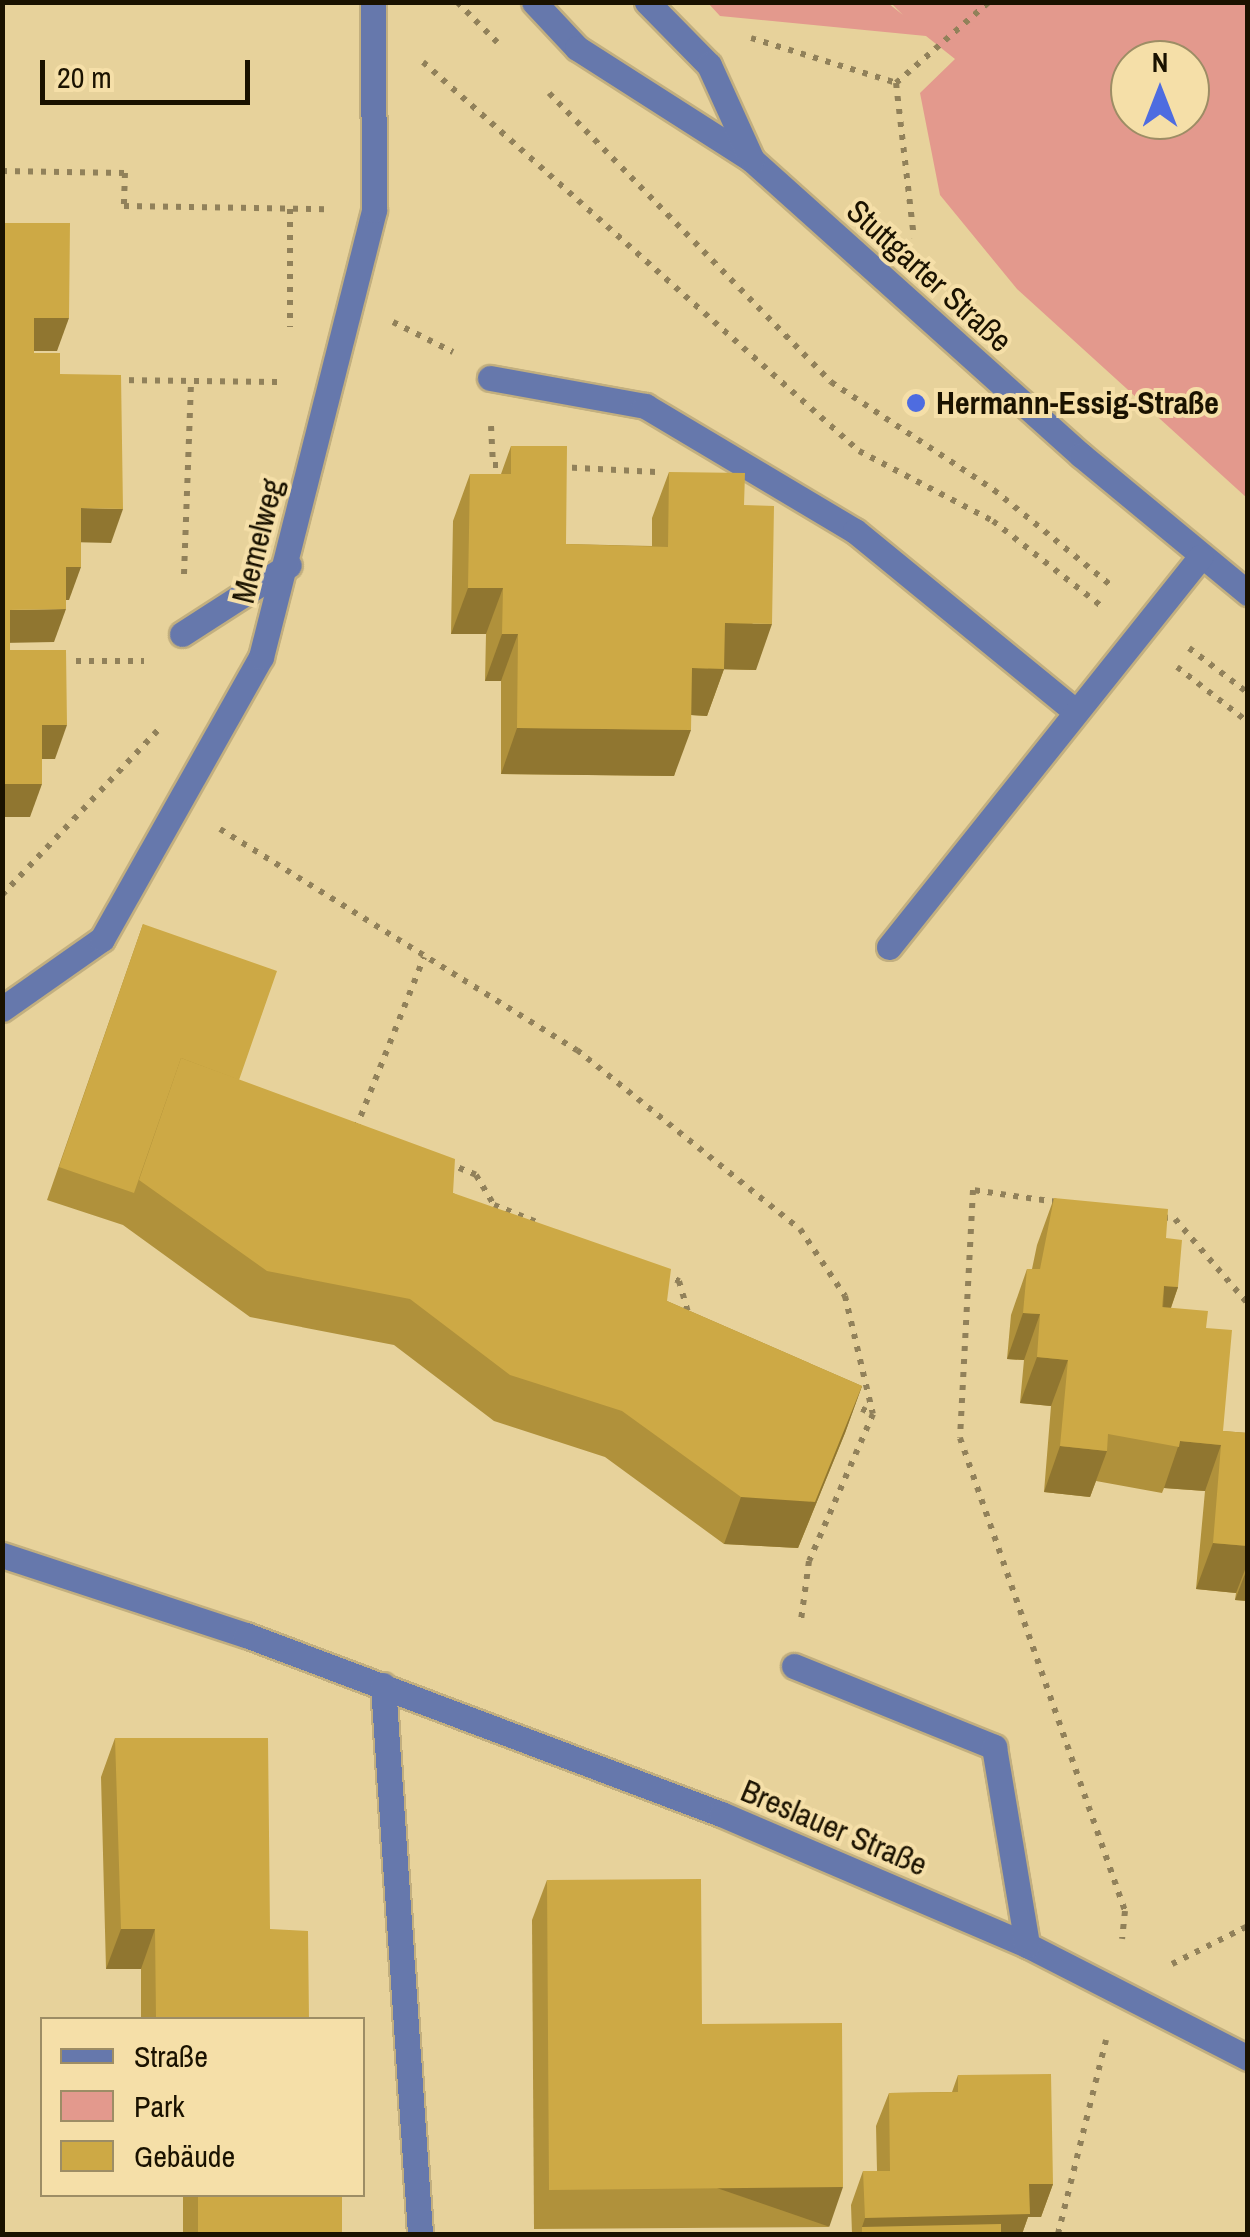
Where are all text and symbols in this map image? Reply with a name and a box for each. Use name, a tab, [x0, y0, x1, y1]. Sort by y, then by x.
scale bar	[45, 40, 255, 102]
north arrow	[1110, 40, 1210, 140]
text: N	[1152, 43, 1168, 81]
text: 20 m	[57, 57, 112, 97]
street label: Stuttgarter Straße	[839, 192, 1019, 360]
place label: Hermann-Essig-Straße	[936, 384, 1219, 422]
marker: Hermann-Essig-Straße	[905, 392, 927, 414]
street label: Memelweg	[224, 475, 292, 607]
street label: Breslauer Straße	[735, 1772, 933, 1884]
legend	[40, 2017, 365, 2197]
text: Straße	[134, 2036, 208, 2076]
text: Park	[134, 2086, 185, 2126]
text: Gebäude	[134, 2136, 235, 2176]

